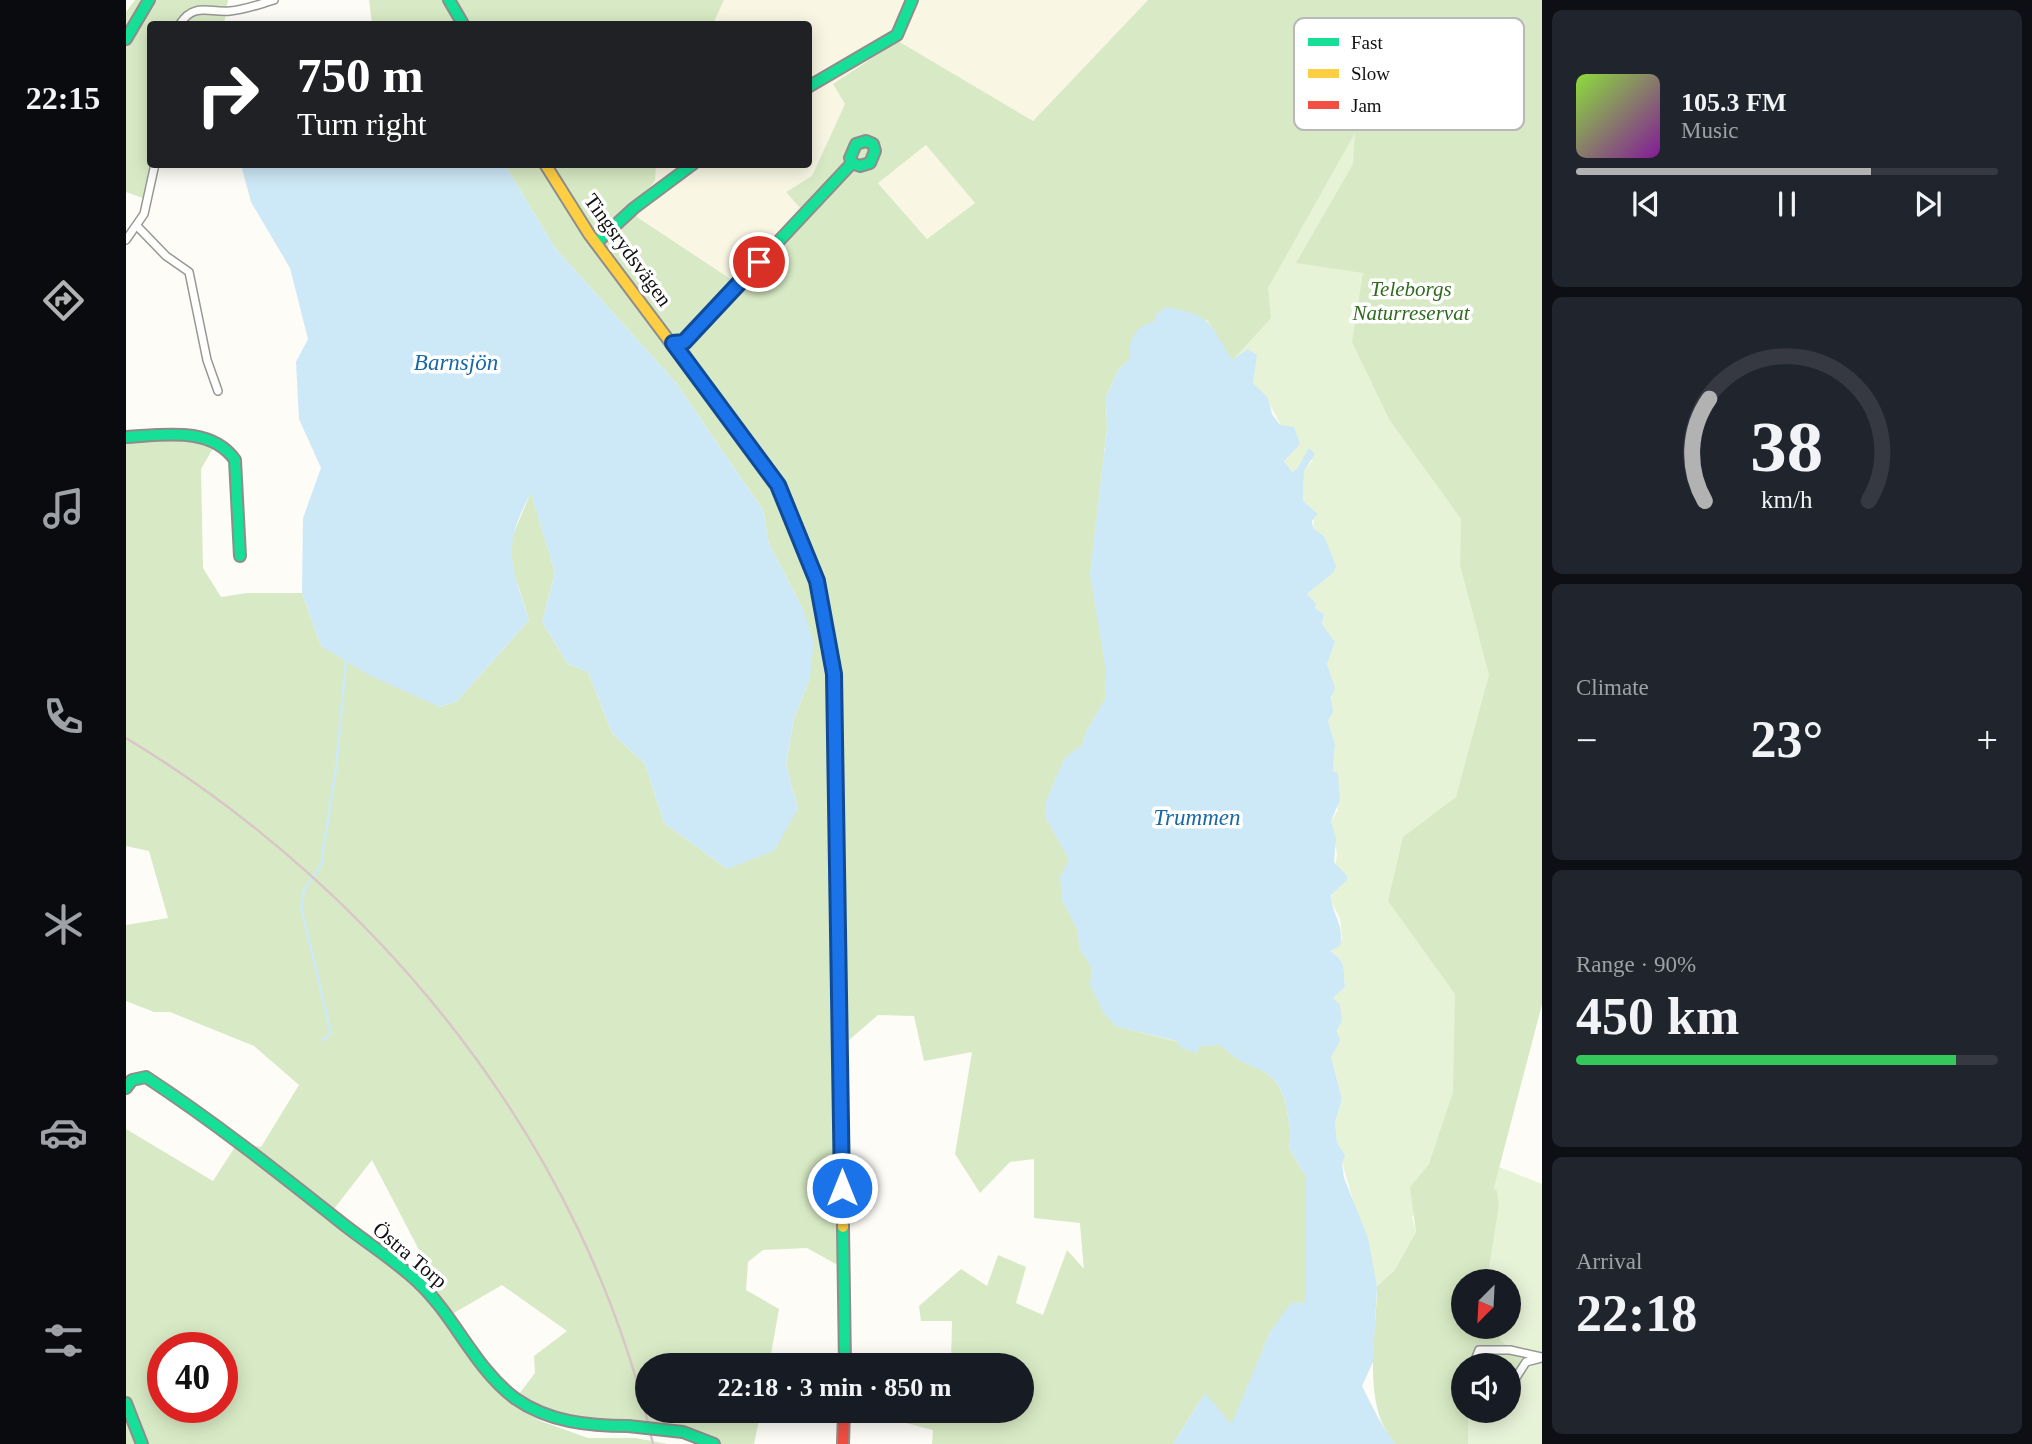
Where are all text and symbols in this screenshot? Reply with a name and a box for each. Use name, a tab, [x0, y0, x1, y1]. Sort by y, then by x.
legend	[1294, 18, 1524, 130]
text: Fast	[1351, 32, 1383, 53]
text: 750 m	[297, 48, 424, 103]
icon: right	[182, 49, 273, 140]
text: Slow	[1351, 63, 1390, 84]
text: 22:15	[26, 80, 100, 116]
text: 105.3 FM	[1681, 88, 1786, 117]
text: Jam	[1351, 95, 1382, 116]
text: Turn right	[297, 106, 427, 142]
text: Music	[1681, 118, 1739, 143]
icon: previous	[1627, 185, 1665, 223]
icon: pause	[1768, 185, 1806, 223]
icon: next	[1909, 185, 1947, 223]
street label: Tingsrydsvägen	[579, 189, 677, 311]
pin	[729, 232, 789, 292]
icon: arrive	[740, 243, 778, 281]
icon: directions	[39, 276, 88, 325]
park label: Teleborgs Naturreservat	[1351, 277, 1471, 325]
water label: Barnsjön	[414, 350, 498, 375]
text: 38	[1751, 407, 1823, 488]
icon: music	[39, 484, 88, 533]
text: km/h	[1761, 486, 1813, 513]
text: Climate	[1576, 675, 1649, 700]
icon: phone	[39, 692, 88, 741]
text: 23°	[1751, 711, 1823, 768]
text: −	[1576, 719, 1597, 761]
text: +	[1977, 719, 1998, 761]
water label: Trummen	[1154, 805, 1240, 830]
icon: climate	[39, 900, 88, 949]
text: Range · 90%	[1576, 952, 1696, 977]
text: 450 km	[1576, 988, 1739, 1045]
icon: car	[39, 1108, 88, 1157]
position arrow	[805, 1151, 879, 1225]
street label: Östra Torp	[368, 1217, 452, 1293]
text: Arrival	[1576, 1249, 1642, 1274]
north arrow	[1451, 1269, 1521, 1339]
map controls	[1451, 1269, 1521, 1423]
text: 22:18	[1576, 1285, 1697, 1342]
icon: filters	[39, 1316, 88, 1365]
speed limit sign: 40	[147, 1332, 238, 1423]
button: sound	[1451, 1353, 1521, 1423]
text: 22:18 · 3 min · 850 m	[718, 1373, 952, 1402]

